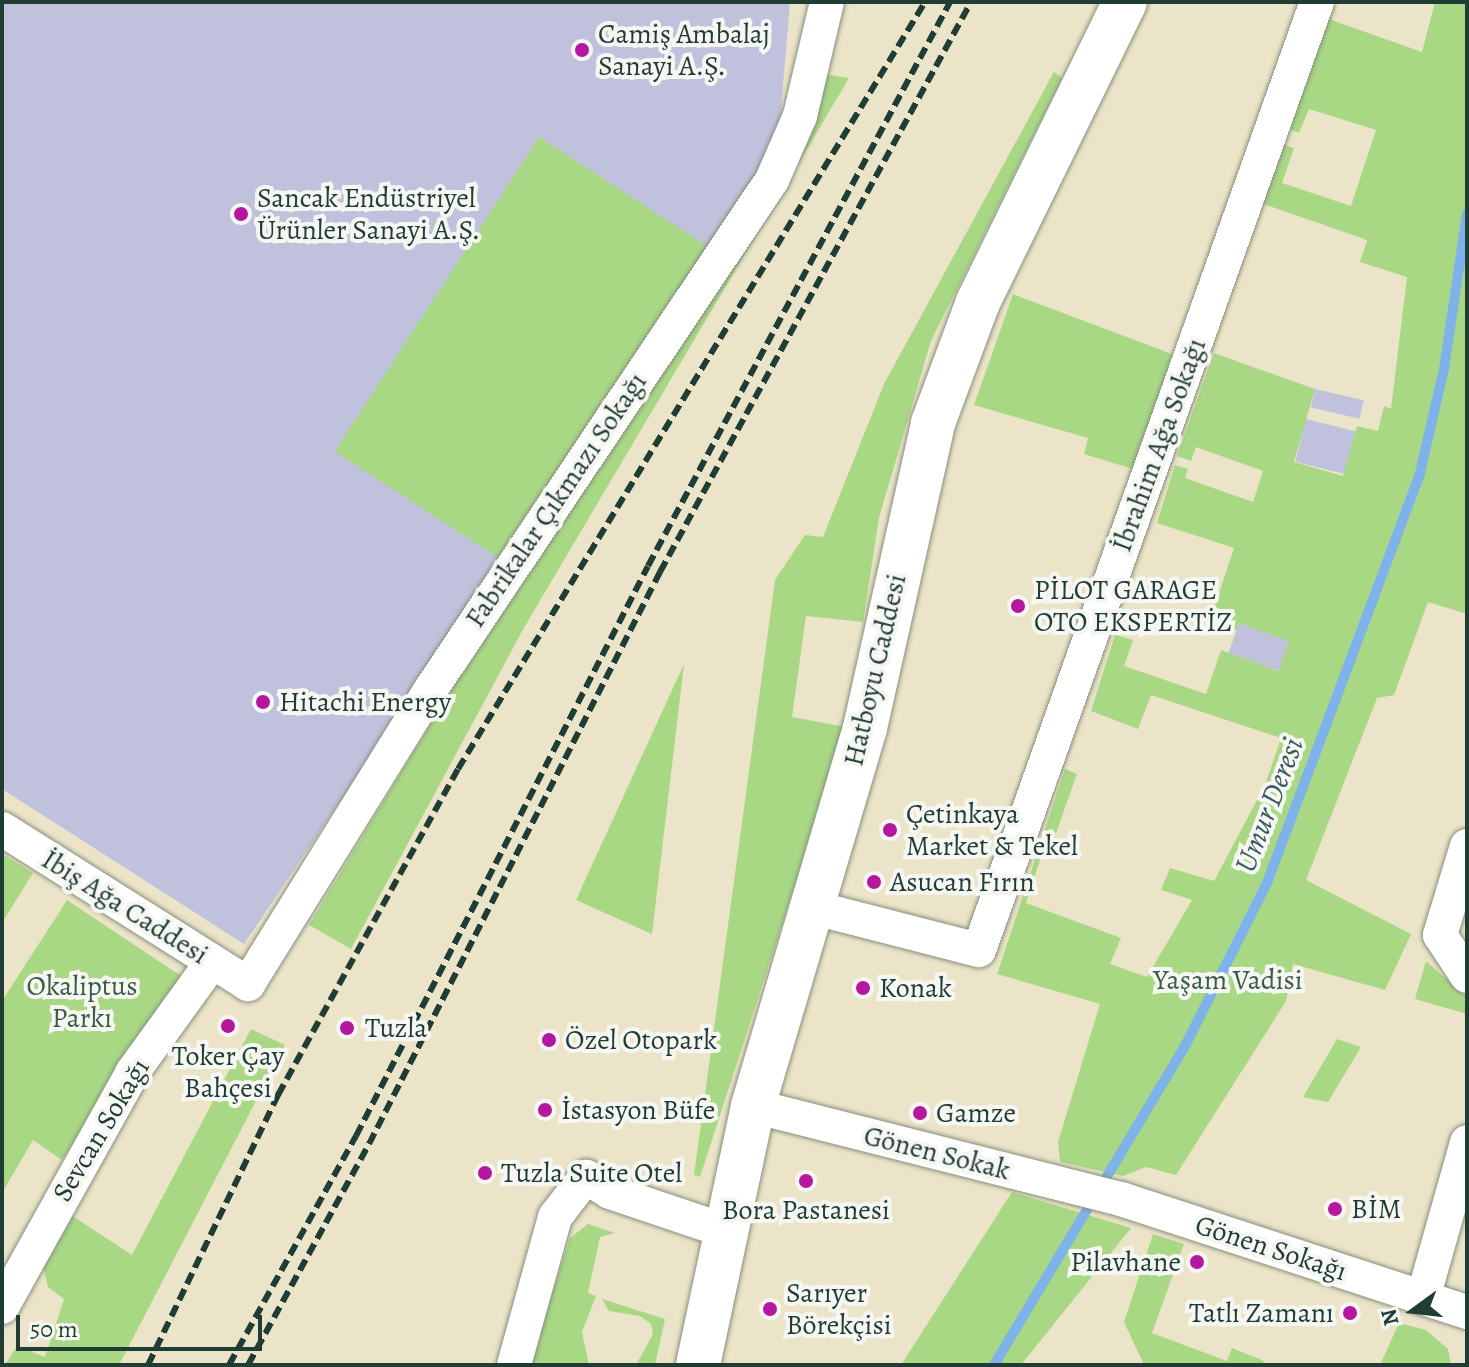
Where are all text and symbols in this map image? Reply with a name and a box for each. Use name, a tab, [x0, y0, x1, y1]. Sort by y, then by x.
place label: Camiş Ambalaj Sanayi A.Ş.	[598, 17, 770, 83]
marker: Camiş Ambalaj Sanayi A.Ş.	[573, 41, 591, 59]
place label: Sancak Endüstriyel Ürünler Sanayi A.Ş.	[257, 181, 480, 247]
marker: Sancak Endüstriyel Ürünler Sanayi A.Ş.	[232, 205, 250, 223]
street label: İbrahim Ağa Sokağı	[1105, 334, 1213, 556]
street label: Fabrikalar Çıkmazı Sokağı	[458, 366, 654, 634]
street label: Hatboyu Caddesi	[837, 571, 913, 769]
place label: PİLOT GARAGE OTO EKSPERTİZ	[1034, 573, 1232, 639]
marker: PİLOT GARAGE OTO EKSPERTİZ	[1009, 597, 1027, 615]
place label: Hitachi Energy	[279, 685, 451, 719]
marker: Hitachi Energy	[254, 693, 272, 711]
water label: Umur Deresi	[1227, 733, 1311, 877]
place label: Çetinkaya Market & Tekel	[906, 797, 1078, 863]
marker: Çetinkaya Market & Tekel	[881, 821, 899, 839]
street label: İbiş Ağa Caddesi	[36, 842, 214, 972]
place label: Asucan Fırın	[890, 865, 1034, 899]
marker: Asucan Fırın	[865, 873, 883, 891]
park label: Yaşam Vadisi	[1153, 963, 1303, 997]
park label: Okaliptus Parkı	[27, 969, 137, 1035]
place label: Konak	[879, 971, 952, 1005]
marker: Konak	[854, 979, 872, 997]
place label: Tuzla	[365, 1011, 427, 1045]
marker: Toker Çay Bahçesi	[219, 1017, 237, 1035]
marker: Tuzla	[336, 1017, 358, 1039]
place label: Özel Otopark	[565, 1023, 717, 1057]
marker: Özel Otopark	[540, 1031, 558, 1049]
place label: Toker Çay Bahçesi	[172, 1039, 284, 1105]
street label: Sevcan Sokağı	[45, 1052, 157, 1208]
place label: İstasyon Büfe	[561, 1093, 715, 1127]
place label: Gamze	[936, 1096, 1016, 1130]
marker: İstasyon Büfe	[536, 1101, 554, 1119]
marker: Gamze	[911, 1104, 929, 1122]
street label: Gönen Sokak	[860, 1119, 1014, 1187]
place label: Tuzla Suite Otel	[501, 1156, 682, 1190]
marker: Tuzla Suite Otel	[476, 1164, 494, 1182]
marker: Bora Pastanesi	[797, 1172, 815, 1190]
place label: BİM	[1351, 1192, 1402, 1226]
place label: Bora Pastanesi	[722, 1193, 890, 1227]
marker: BİM	[1326, 1200, 1344, 1218]
street label: Gönen Sokağı	[1191, 1208, 1351, 1288]
place label: Pilavhane	[1070, 1245, 1181, 1279]
marker: Pilavhane	[1188, 1253, 1206, 1271]
north arrow	[1373, 1271, 1453, 1351]
place label: Sarıyer Börekçisi	[786, 1276, 892, 1342]
place label: Tatlı Zamanı	[1189, 1296, 1334, 1330]
scale bar	[20, 1299, 266, 1349]
marker: Sarıyer Börekçisi	[761, 1300, 779, 1318]
marker: Tatlı Zamanı	[1341, 1304, 1359, 1322]
text: N	[1373, 1306, 1406, 1329]
text: 50 m	[30, 1313, 78, 1345]

